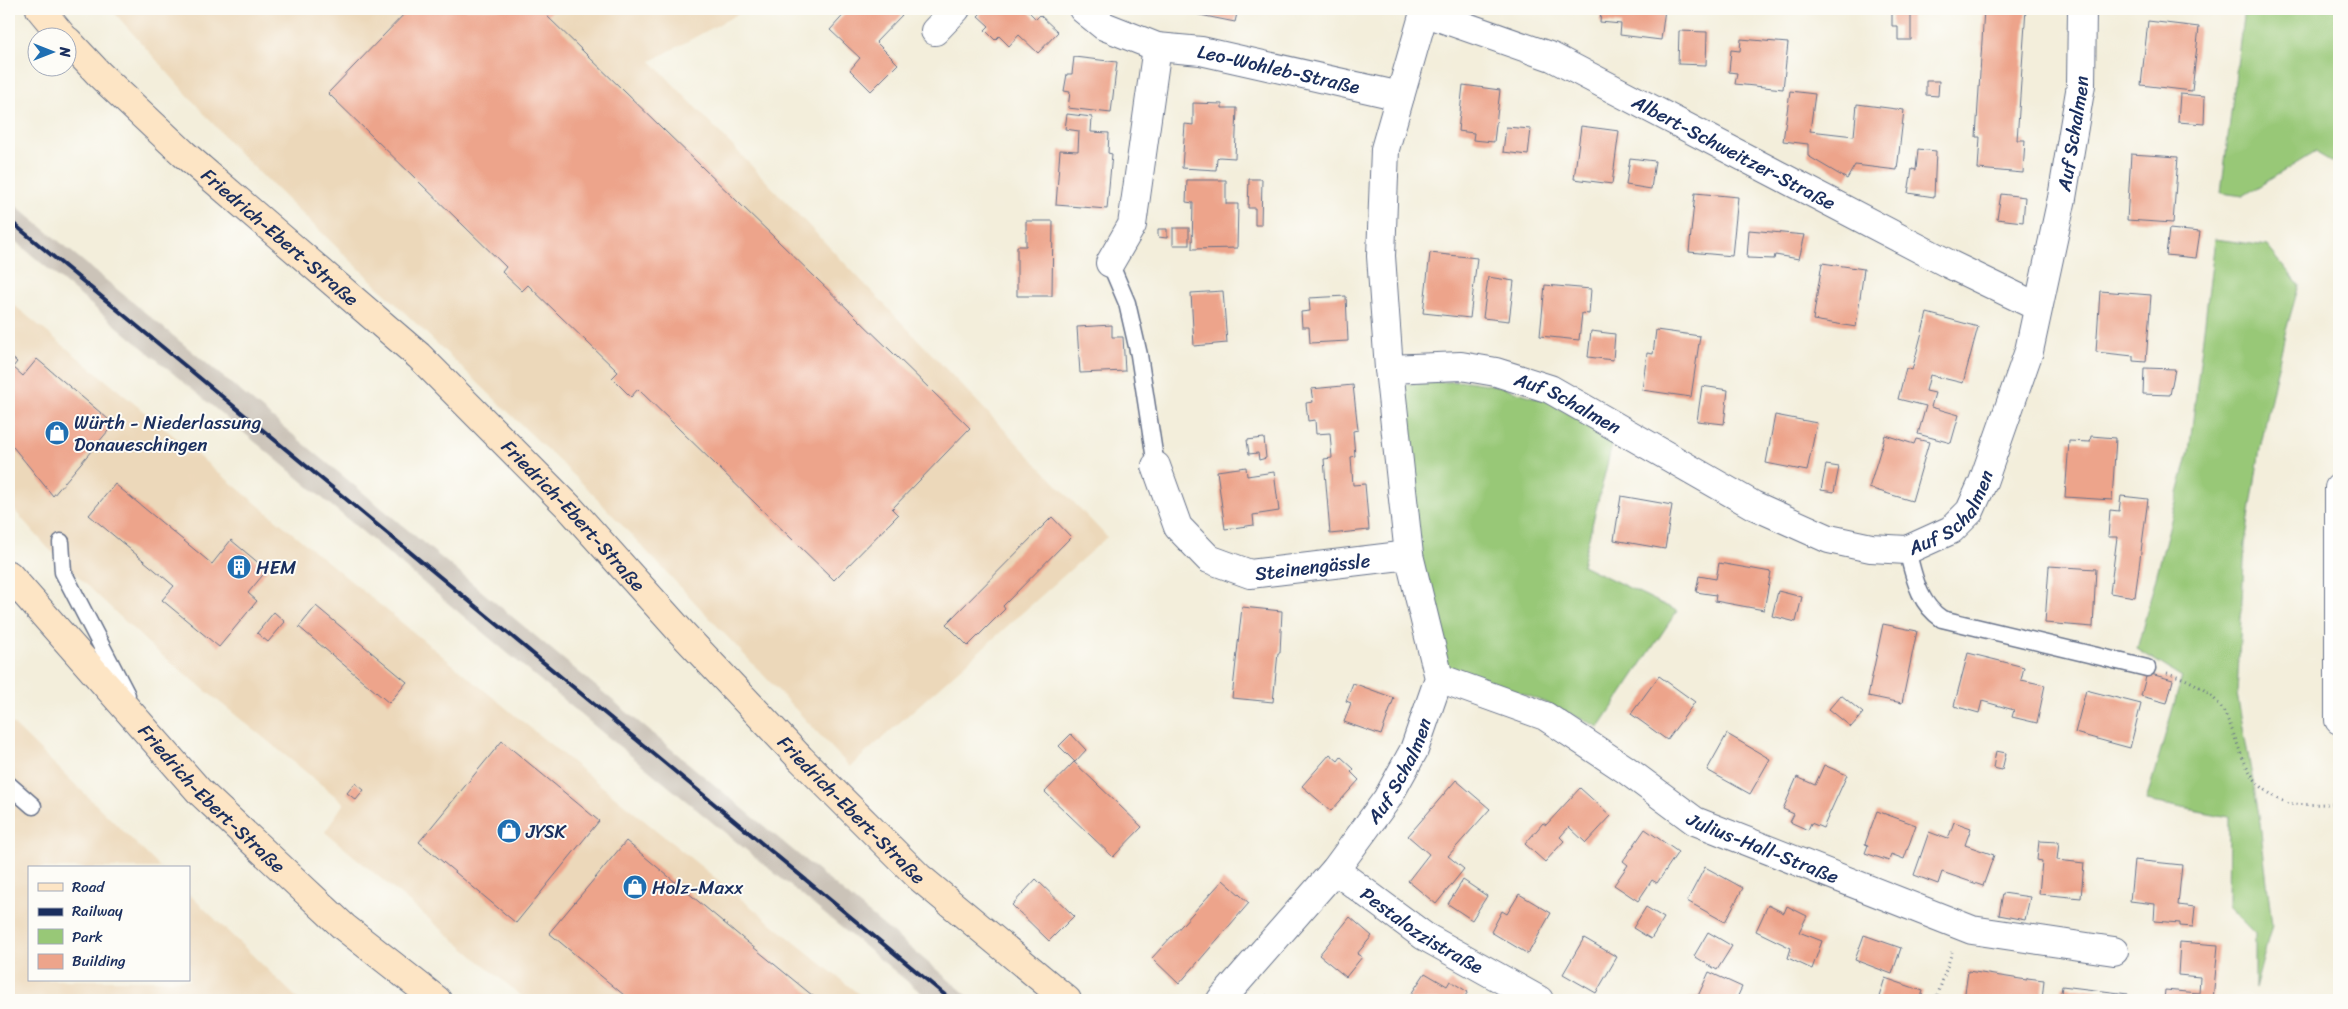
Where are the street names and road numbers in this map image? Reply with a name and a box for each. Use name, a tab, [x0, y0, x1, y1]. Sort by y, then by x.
street label: Leo-Wohleb-Straße	[1194, 35, 1363, 103]
street label: Auf Schalmen	[2047, 76, 2098, 195]
street label: Albert-Schweitzer-Straße	[1625, 85, 1842, 219]
street label: Friedrich-Ebert-Straße	[193, 160, 367, 315]
street label: Auf Schalmen	[1509, 362, 1627, 443]
street label: Friedrich-Ebert-Straße	[493, 431, 654, 600]
street label: Auf Schalmen	[1902, 465, 2003, 565]
street label: Steinengässle	[1253, 544, 1372, 590]
street label: Auf Schalmen	[1357, 713, 1441, 832]
street label: Friedrich-Ebert-Straße	[130, 716, 293, 882]
street label: Friedrich-Ebert-Straße	[769, 728, 934, 893]
street label: Julius-Hall-Straße	[1678, 803, 1844, 893]
street label: Pestalozzistraße	[1353, 878, 1490, 983]

